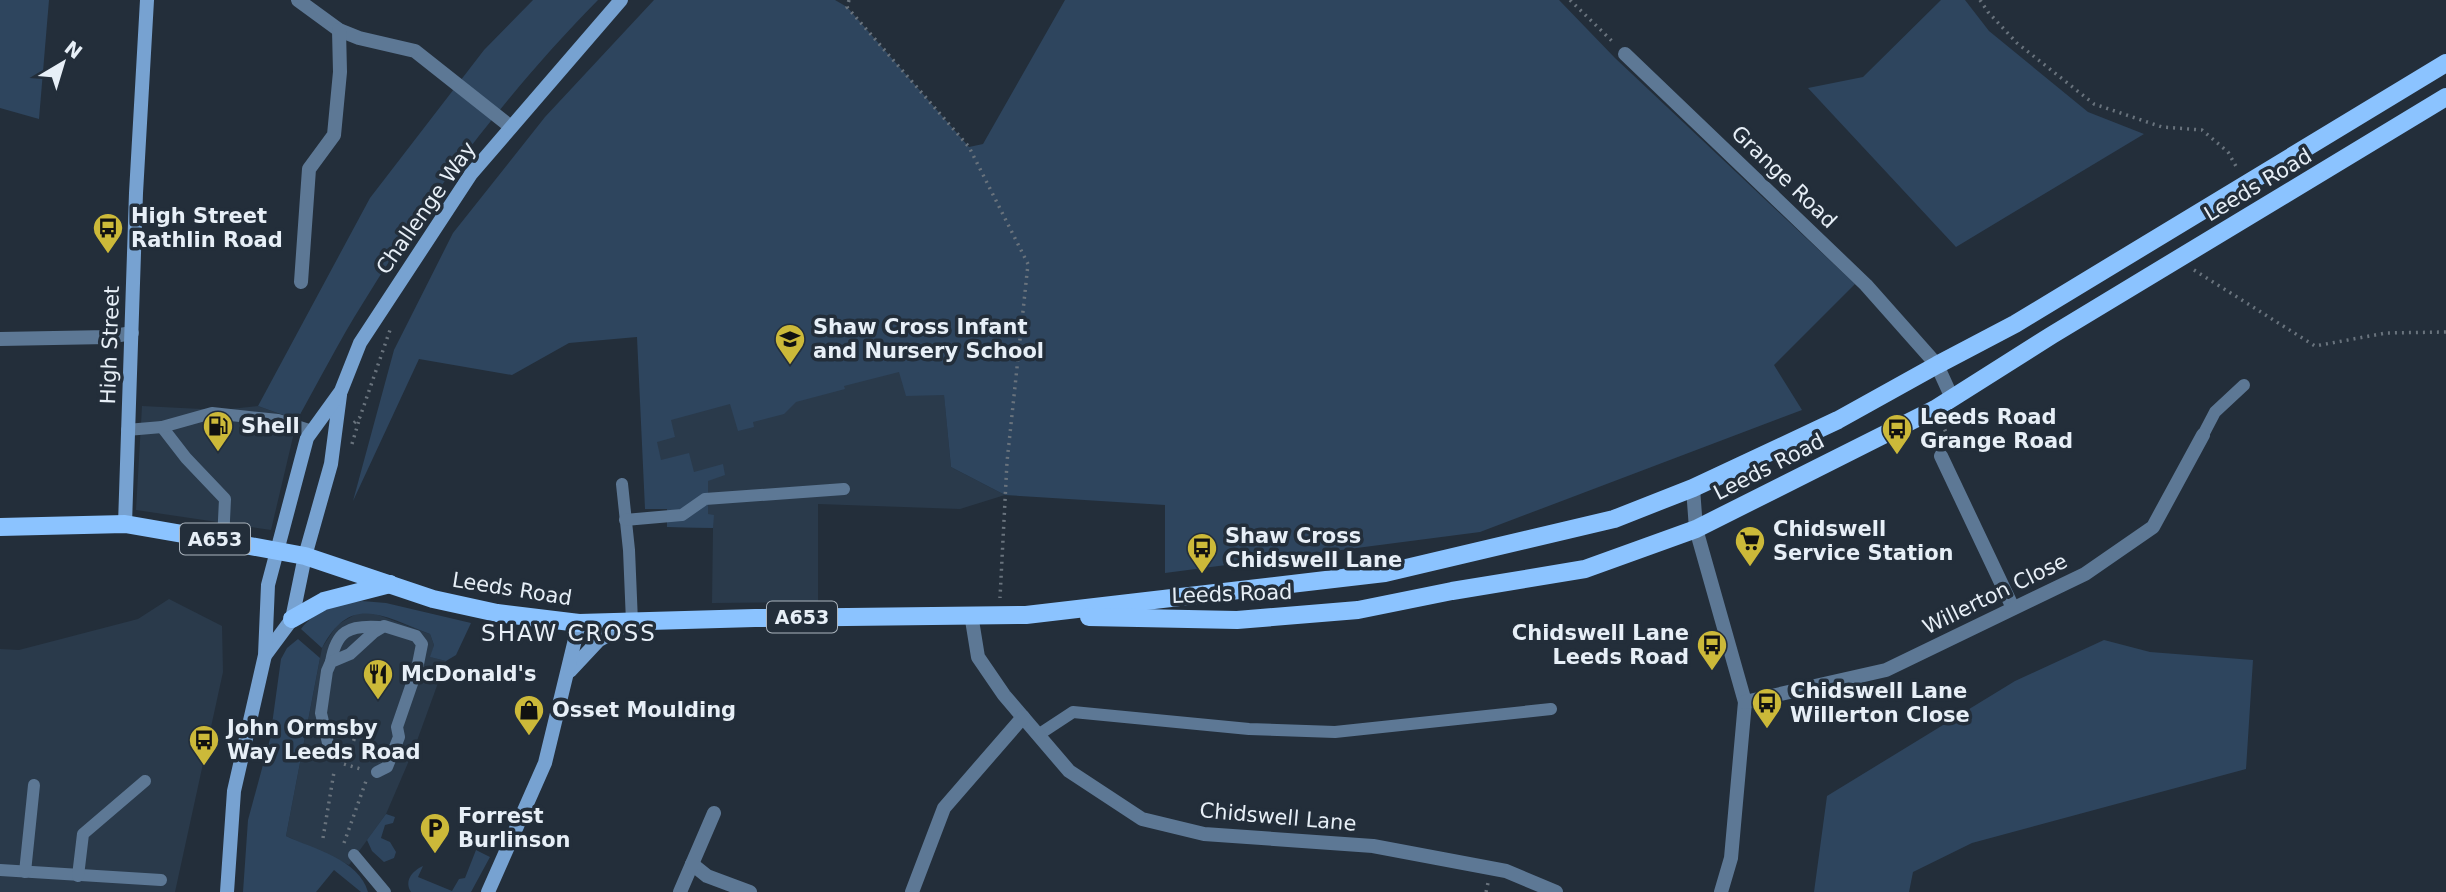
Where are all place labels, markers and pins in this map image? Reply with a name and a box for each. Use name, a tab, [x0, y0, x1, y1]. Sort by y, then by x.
place label: High Street Rathlin Road	[131, 204, 283, 252]
bus stop icon: High Street Rathlin Road	[91, 211, 125, 255]
place label: Shaw Cross Infant and Nursery School	[813, 315, 1044, 363]
school or university icon: Shaw Cross Infant and Nursery School	[773, 322, 807, 366]
place label: Leeds Road Grange Road	[1920, 405, 2073, 453]
fuel station icon: Shell	[201, 409, 235, 453]
bus stop icon: Leeds Road Grange Road	[1880, 412, 1914, 456]
place label: Shell	[241, 414, 300, 438]
place label: Chidswell Service Station	[1773, 517, 1954, 565]
place label: Shaw Cross Chidswell Lane	[1225, 524, 1402, 572]
supermarket icon: Chidswell Service Station	[1733, 524, 1767, 568]
bus stop icon: Shaw Cross Chidswell Lane	[1185, 531, 1219, 575]
place label: Chidswell Lane Leeds Road	[1512, 621, 1689, 669]
bus stop icon: Chidswell Lane Leeds Road	[1695, 628, 1729, 672]
restaurant icon: McDonald's	[361, 657, 395, 701]
place label: McDonald's	[401, 662, 537, 686]
place label: Chidswell Lane Willerton Close	[1790, 679, 1970, 727]
bus stop icon: Chidswell Lane Willerton Close	[1750, 686, 1784, 730]
shop icon: Osset Moulding	[512, 693, 546, 737]
place label: Osset Moulding	[552, 698, 736, 722]
place label: John Ormsby Way Leeds Road	[225, 716, 420, 764]
bus stop icon: John Ormsby Way Leeds Road	[187, 723, 221, 767]
place label: Forrest Burlinson	[458, 804, 571, 852]
parking icon: Forrest Burlinson	[418, 811, 452, 855]

